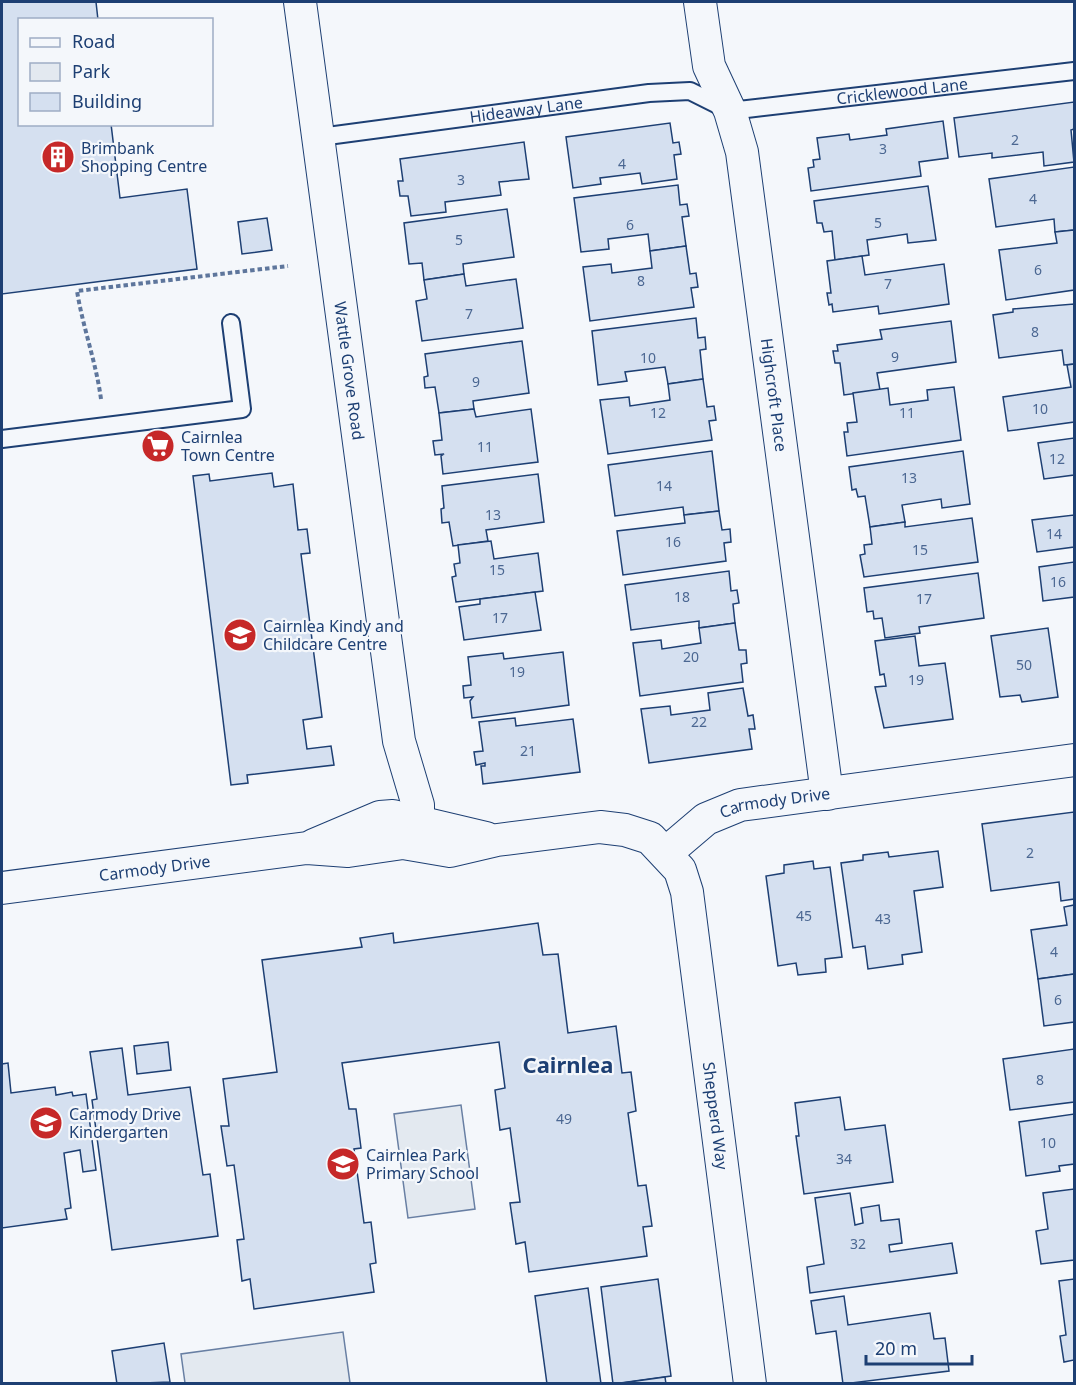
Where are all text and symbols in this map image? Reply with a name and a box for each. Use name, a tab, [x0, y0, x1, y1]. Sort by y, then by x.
legend	[18, 18, 213, 126]
text: Road	[72, 29, 115, 53]
text: Park	[72, 59, 110, 83]
street label: Cricklewood Lane	[835, 72, 969, 110]
text: Building	[72, 89, 142, 113]
street label: Hideaway Lane	[468, 91, 584, 128]
house number: 2	[1011, 130, 1019, 149]
place label: Brimbank Shopping Centre	[81, 137, 207, 177]
building icon: Brimbank Shopping Centre	[40, 139, 76, 175]
house number: 3	[879, 139, 887, 158]
house number: 4	[618, 154, 626, 173]
house number: 3	[457, 170, 465, 189]
house number: 4	[1029, 189, 1037, 208]
house number: 5	[874, 213, 882, 232]
house number: 6	[626, 215, 634, 234]
house number: 5	[455, 230, 463, 249]
house number: 6	[1034, 260, 1042, 279]
house number: 8	[637, 271, 645, 290]
house number: 7	[884, 274, 892, 293]
street label: Wattle Grove Road	[329, 300, 370, 441]
house number: 7	[465, 304, 473, 323]
house number: 8	[1031, 322, 1039, 341]
street label: Highcroft Place	[756, 337, 793, 453]
house number: 9	[891, 347, 899, 366]
house number: 10	[640, 348, 656, 367]
house number: 9	[472, 372, 480, 391]
house number: 10	[1032, 399, 1048, 418]
house number: 12	[650, 403, 666, 422]
house number: 11	[899, 403, 915, 422]
place label: Cairnlea Town Centre	[181, 426, 275, 466]
supermarket icon: Cairnlea Town Centre	[140, 428, 176, 464]
house number: 11	[477, 437, 493, 456]
house number: 12	[1049, 449, 1065, 468]
house number: 13	[901, 468, 917, 487]
house number: 14	[656, 476, 672, 495]
house number: 13	[485, 505, 501, 524]
house number: 14	[1046, 524, 1062, 543]
house number: 16	[665, 532, 681, 551]
house number: 15	[912, 540, 928, 559]
house number: 15	[489, 560, 505, 579]
house number: 16	[1050, 572, 1066, 591]
house number: 18	[674, 587, 690, 606]
house number: 17	[916, 589, 932, 608]
house number: 17	[492, 608, 508, 627]
place label: Cairnlea Kindy and Childcare Centre	[263, 615, 404, 655]
school or university icon: Cairnlea Kindy and Childcare Centre	[222, 617, 258, 653]
house number: 20	[683, 647, 699, 666]
house number: 50	[1016, 655, 1032, 674]
house number: 19	[509, 662, 525, 681]
house number: 19	[908, 670, 924, 689]
house number: 22	[691, 712, 707, 731]
house number: 21	[520, 741, 536, 760]
street label: Carmody Drive	[716, 782, 831, 823]
house number: 2	[1026, 843, 1034, 862]
street label: Carmody Drive	[98, 850, 212, 886]
house number: 45	[796, 906, 812, 925]
house number: 43	[875, 909, 891, 928]
house number: 4	[1050, 942, 1058, 961]
house number: 6	[1054, 990, 1062, 1009]
district label: Cairnlea	[523, 1049, 613, 1079]
street label: Shepperd Way	[698, 1061, 734, 1172]
house number: 8	[1036, 1070, 1044, 1089]
place label: Carmody Drive Kindergarten	[69, 1103, 181, 1143]
school or university icon: Carmody Drive Kindergarten	[28, 1105, 64, 1141]
house number: 49	[556, 1109, 572, 1128]
house number: 10	[1040, 1133, 1056, 1152]
place label: Cairnlea Park Primary School	[366, 1144, 479, 1184]
school or university icon: Cairnlea Park Primary School	[325, 1146, 361, 1182]
house number: 34	[836, 1149, 852, 1168]
house number: 32	[850, 1234, 866, 1253]
scale bar	[866, 1328, 972, 1366]
text: 20 m	[875, 1336, 917, 1360]

